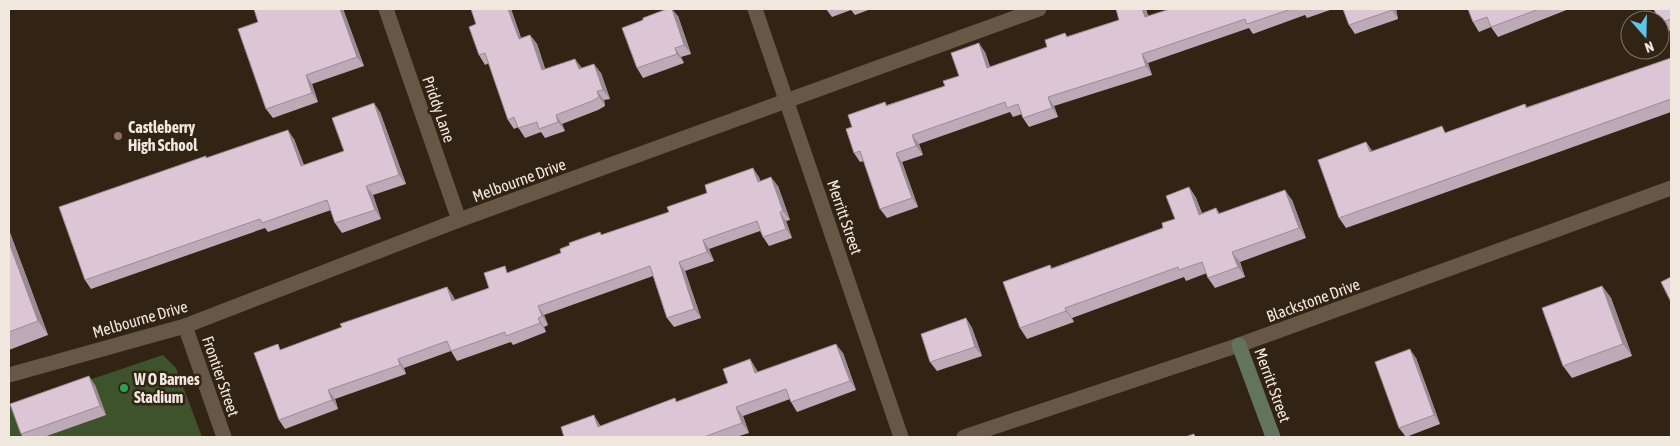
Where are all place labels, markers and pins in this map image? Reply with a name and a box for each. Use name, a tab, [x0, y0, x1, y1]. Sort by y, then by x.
place label: Castleberry High School	[128, 118, 198, 154]
marker: Castleberry High School	[112, 130, 124, 142]
place label: W O Barnes Stadium	[133, 370, 200, 406]
marker: W O Barnes Stadium	[118, 382, 130, 394]

